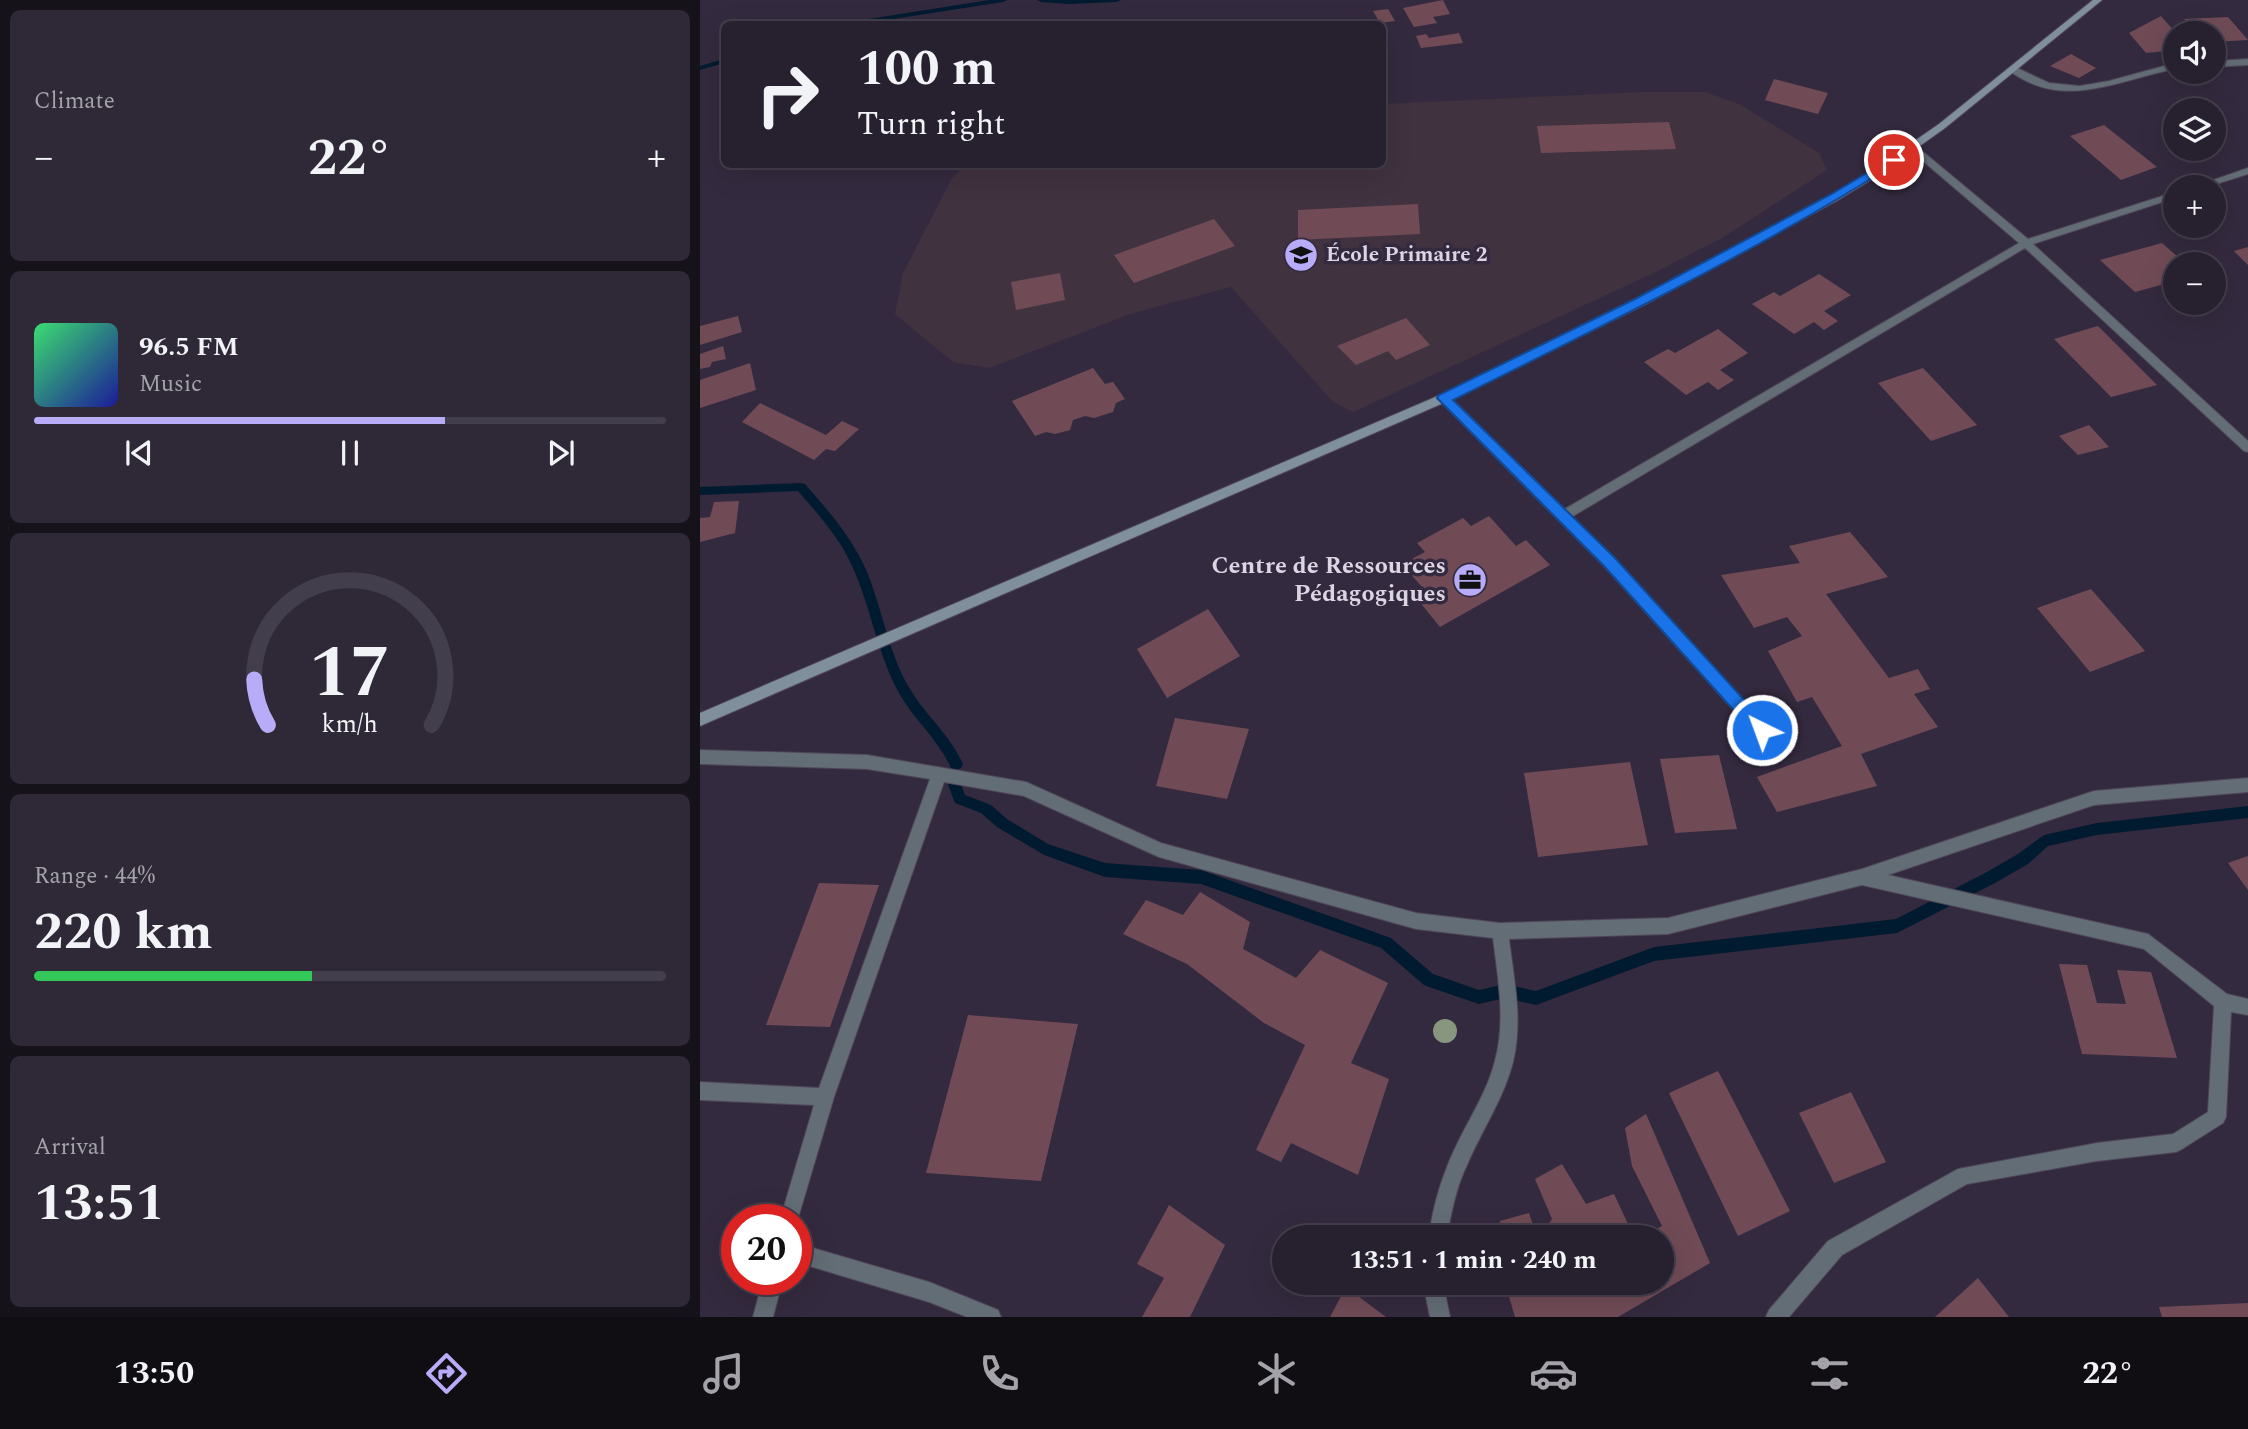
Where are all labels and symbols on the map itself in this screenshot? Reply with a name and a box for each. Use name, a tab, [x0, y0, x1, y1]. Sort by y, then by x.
pin	[1864, 130, 1924, 190]
school or university icon: École Primaire 2	[1282, 236, 1320, 274]
place label: École Primaire 2	[1326, 239, 1488, 271]
place label: Centre de Ressources Pédagogiques	[1212, 548, 1446, 612]
office icon: Centre de Ressources Pédagogiques	[1451, 561, 1489, 599]
position arrow	[1725, 693, 1799, 767]
speed limit sign: 20	[721, 1204, 812, 1295]

